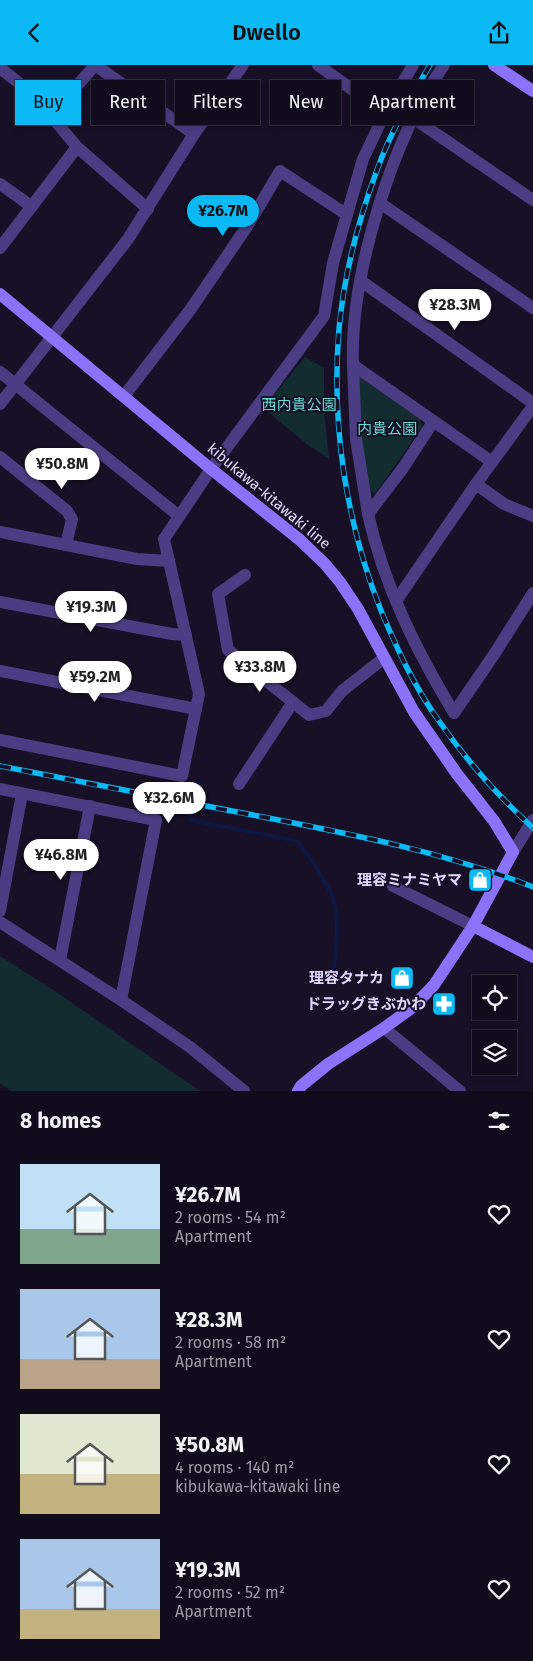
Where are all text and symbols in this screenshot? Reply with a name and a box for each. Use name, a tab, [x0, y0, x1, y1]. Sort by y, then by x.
icon: back	[20, 19, 48, 47]
text: Dwello	[232, 19, 301, 46]
icon: share	[485, 19, 513, 47]
chip: Buy	[15, 80, 81, 125]
chip: Rent	[91, 80, 165, 125]
chip: Filters	[175, 80, 260, 125]
chip: New	[270, 80, 341, 125]
chip: Apartment	[351, 80, 474, 125]
pin: ¥26.7M	[182, 195, 264, 237]
text: ¥26.7M	[198, 201, 248, 220]
pin: ¥28.3M	[414, 289, 496, 331]
text: ¥28.3M	[429, 295, 481, 314]
park label: 西内貴公園	[261, 396, 337, 414]
park label: 内貴公園	[357, 420, 417, 438]
street label: kibukawa-kitawaki line	[204, 439, 334, 553]
pin: ¥50.8M	[21, 447, 103, 490]
text: ¥50.8M	[36, 454, 88, 473]
pin: ¥19.3M	[50, 591, 132, 633]
text: ¥19.3M	[66, 597, 116, 616]
pin: ¥33.8M	[219, 651, 301, 693]
text: ¥33.8M	[234, 657, 286, 676]
pin: ¥59.2M	[54, 661, 136, 703]
text: ¥59.2M	[70, 667, 120, 686]
pin: ¥32.6M	[128, 781, 210, 824]
text: ¥32.6M	[144, 788, 194, 807]
pin: ¥46.8M	[20, 839, 102, 881]
text: ¥46.8M	[35, 845, 87, 864]
shop icon: 理容ミナミヤマ	[467, 867, 493, 893]
place label: 理容ミナミヤマ	[357, 871, 462, 889]
shop icon: 理容タナカ	[389, 965, 415, 991]
place label: 理容タナカ	[309, 969, 384, 987]
map controls	[472, 975, 517, 1075]
button: locate	[472, 975, 517, 1020]
pharmacy icon: ドラッグきぶかわ	[431, 991, 457, 1017]
place label: ドラッグきぶかわ	[306, 995, 426, 1013]
button: layers	[472, 1030, 517, 1075]
icon: filters	[485, 1107, 513, 1135]
text: 8 homes	[20, 1108, 101, 1134]
text: ¥26.7M	[175, 1182, 241, 1208]
icon: home	[60, 1184, 120, 1244]
icon: heart	[485, 1200, 513, 1228]
text: 2 rooms · 54 m²	[175, 1208, 286, 1227]
text: Apartment	[175, 1227, 252, 1246]
text: ¥28.3M	[175, 1307, 242, 1333]
icon: home	[60, 1309, 120, 1369]
icon: heart	[485, 1325, 513, 1353]
text: 2 rooms · 58 m²	[175, 1333, 286, 1352]
text: Apartment	[175, 1352, 252, 1371]
text: ¥50.8M	[175, 1432, 244, 1458]
icon: home	[60, 1434, 120, 1494]
icon: heart	[485, 1450, 513, 1478]
text: 4 rooms · 140 m²	[175, 1458, 294, 1477]
text: kibukawa-kitawaki line	[175, 1477, 341, 1496]
text: ¥19.3M	[175, 1557, 241, 1583]
icon: home	[60, 1559, 120, 1619]
icon: heart	[485, 1575, 513, 1603]
text: 2 rooms · 52 m²	[175, 1583, 285, 1602]
text: Apartment	[175, 1602, 252, 1621]

